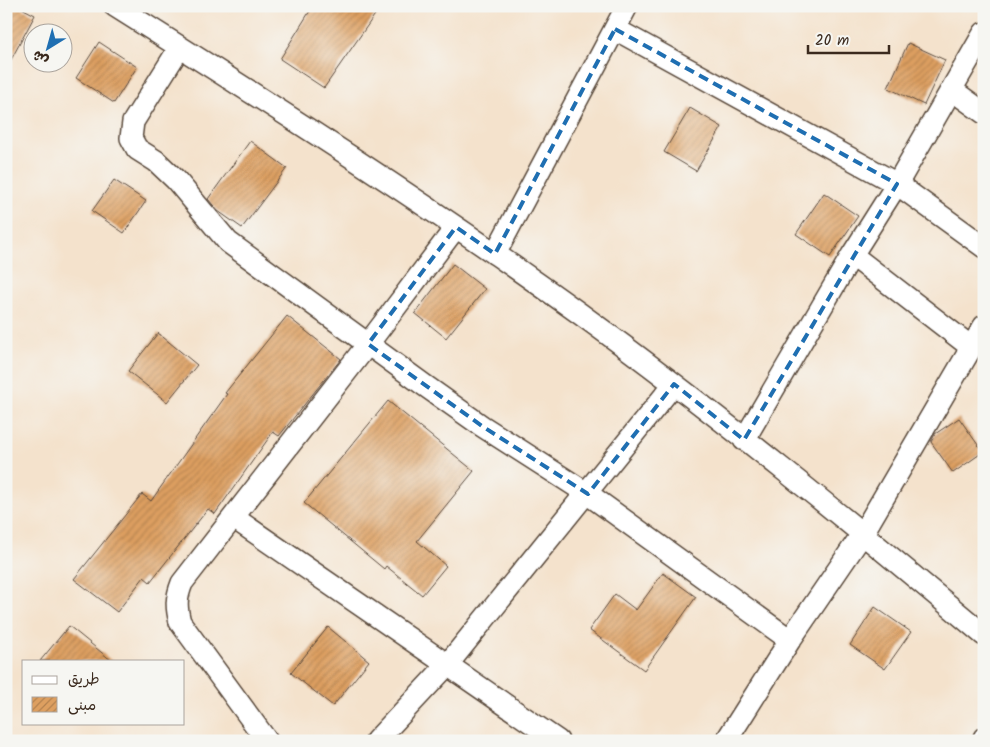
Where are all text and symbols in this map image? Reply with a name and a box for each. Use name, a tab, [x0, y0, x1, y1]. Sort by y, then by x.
north arrow	[22, 22, 72, 72]
scale bar	[808, 22, 889, 54]
text: 20 m	[815, 29, 849, 53]
text: ش	[28, 44, 54, 71]
legend	[22, 660, 185, 724]
text: طريق	[68, 668, 100, 692]
text: مبنى	[68, 694, 96, 718]

